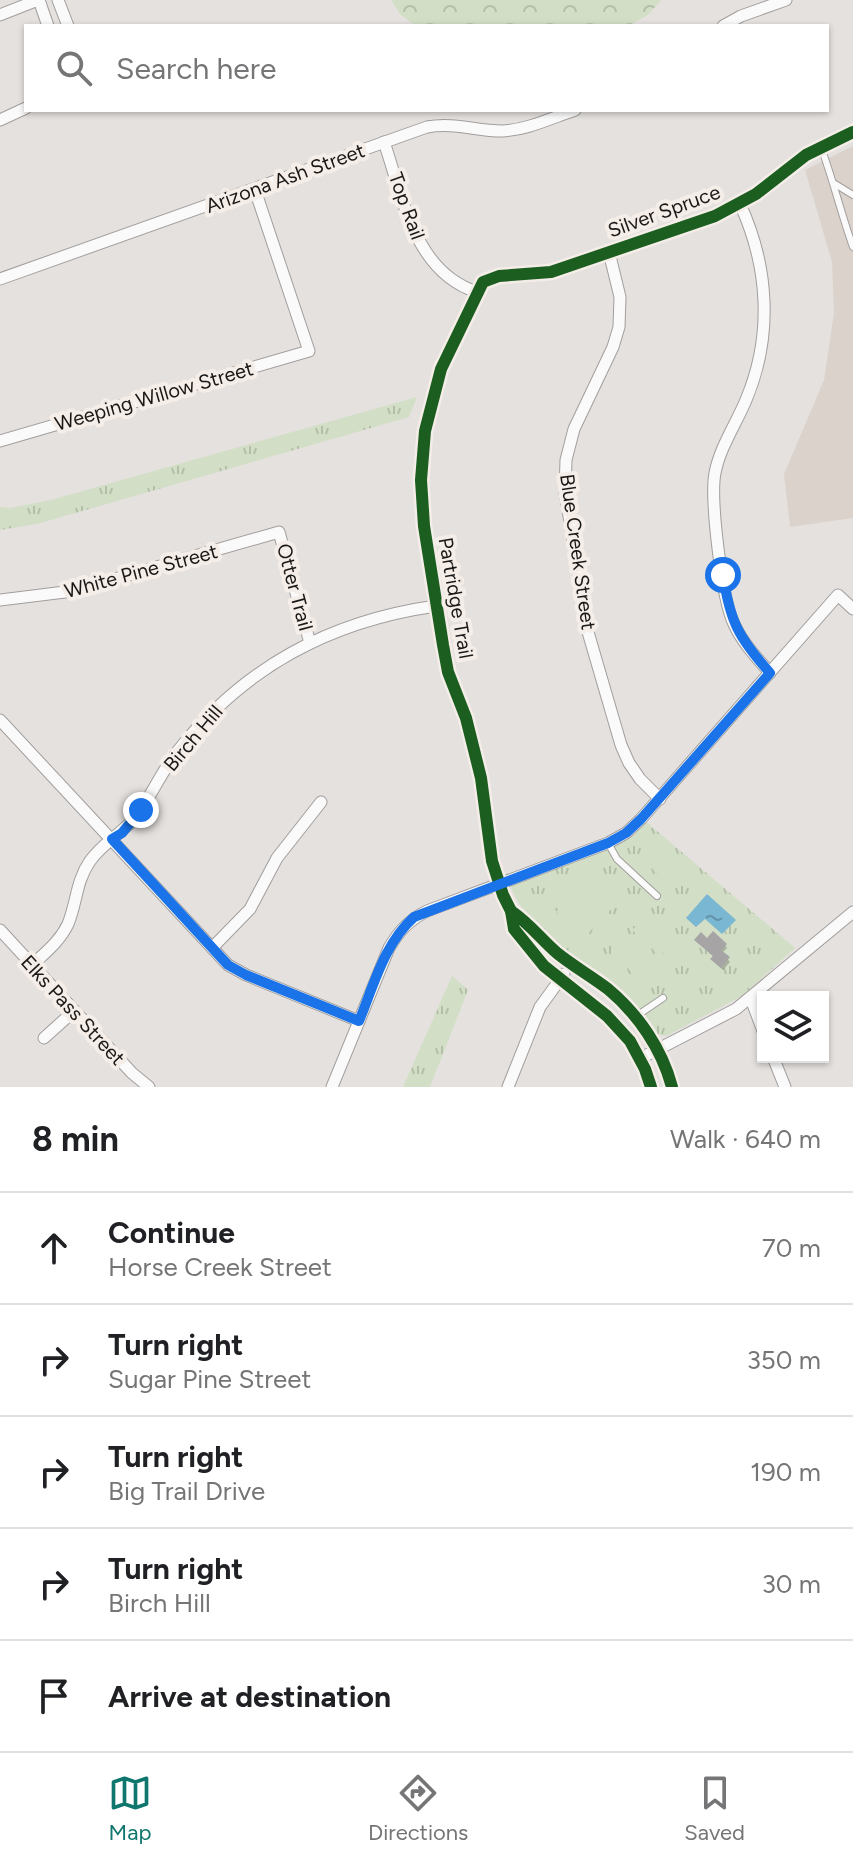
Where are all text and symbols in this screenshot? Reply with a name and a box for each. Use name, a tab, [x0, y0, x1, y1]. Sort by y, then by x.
search box	[24, 24, 829, 112]
icon: search	[52, 46, 96, 90]
text: Search here	[116, 50, 276, 87]
street label: Arizona Ash Street	[202, 138, 368, 218]
street label: Top Rail	[384, 169, 430, 243]
street label: Silver Spruce	[605, 180, 724, 242]
street label: Weeping Willow Street	[52, 356, 256, 436]
street label: Blue Creek Street	[555, 472, 601, 632]
street label: Partridge Trail	[434, 535, 478, 661]
street label: White Pine Street	[62, 539, 220, 603]
street label: Otter Trail	[272, 541, 318, 633]
route start	[705, 557, 741, 593]
street label: Birch Hill	[158, 700, 228, 776]
route end	[123, 792, 159, 828]
street label: Elks Pass Street	[16, 950, 130, 1070]
map controls	[757, 991, 829, 1063]
button: layers	[757, 991, 829, 1063]
text: 8 min	[32, 1119, 119, 1160]
text: Walk · 640 m	[670, 1123, 821, 1155]
text: Continue	[108, 1214, 235, 1251]
icon: ahead	[32, 1226, 76, 1270]
text: 70 m	[762, 1232, 821, 1264]
text: Horse Creek Street	[108, 1251, 332, 1283]
text: Turn right	[108, 1326, 243, 1363]
icon: right	[32, 1338, 76, 1382]
text: 350 m	[747, 1344, 821, 1376]
text: Sugar Pine Street	[108, 1363, 311, 1395]
text: Turn right	[108, 1438, 243, 1475]
icon: right	[32, 1450, 76, 1494]
text: 190 m	[750, 1456, 821, 1488]
text: Big Trail Drive	[108, 1475, 265, 1507]
text: Turn right	[108, 1550, 243, 1587]
icon: right	[32, 1562, 76, 1606]
text: 30 m	[762, 1568, 821, 1600]
text: Birch Hill	[108, 1587, 211, 1619]
icon: arrive	[32, 1674, 76, 1718]
text: Arrive at destination	[108, 1678, 391, 1715]
tab: Map	[108, 1771, 152, 1846]
tab: Directions	[368, 1771, 468, 1846]
tab: Saved	[684, 1771, 745, 1846]

